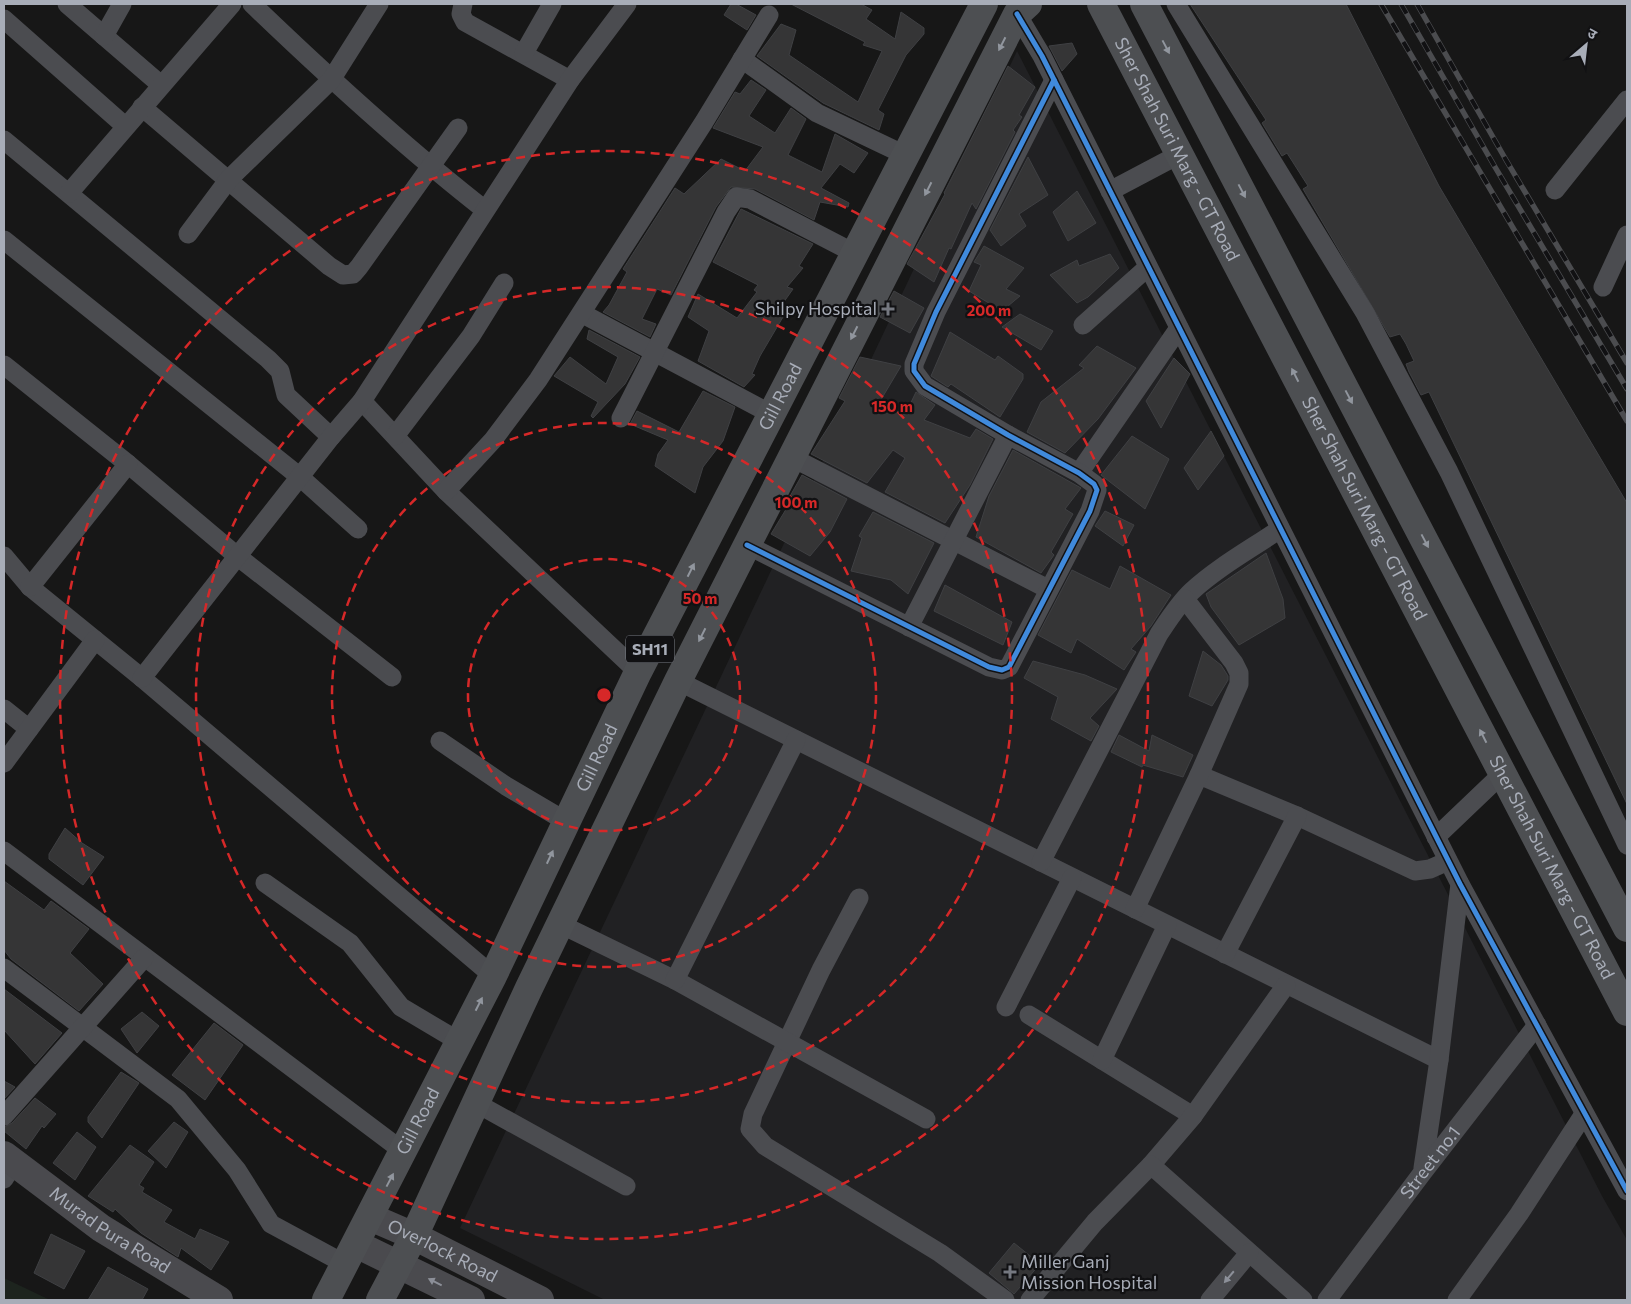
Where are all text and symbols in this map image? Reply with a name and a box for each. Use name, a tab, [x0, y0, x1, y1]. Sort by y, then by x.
north arrow	[1561, 20, 1611, 70]
text: उ	[1585, 24, 1601, 43]
street label: Sher Shah Suri Marg - GT Road	[1110, 33, 1245, 264]
one-way arrow	[997, 37, 1005, 51]
one-way arrow	[1162, 40, 1170, 54]
one-way arrow	[924, 181, 932, 196]
one-way arrow	[1238, 184, 1246, 198]
place label: Shilpy Hospital	[755, 297, 877, 319]
text: 200 m	[967, 301, 1011, 319]
marker: Shilpy Hospital	[881, 302, 895, 316]
one-way arrow	[850, 326, 858, 340]
street label: Gill Road	[753, 359, 806, 434]
one-way arrow	[1291, 367, 1299, 382]
one-way arrow	[1345, 390, 1354, 404]
street label: Sher Shah Suri Marg - GT Road	[1298, 392, 1432, 623]
text: 150 m	[871, 397, 913, 415]
text: 100 m	[775, 493, 817, 511]
one-way arrow	[1421, 534, 1429, 548]
one-way arrow	[687, 563, 695, 577]
text: 50 m	[683, 589, 717, 607]
one-way arrow	[698, 627, 706, 642]
road number: SH11	[626, 636, 674, 662]
centre of rings	[595, 686, 613, 704]
street label: Gill Road	[571, 720, 622, 795]
one-way arrow	[1479, 729, 1487, 744]
street label: Sher Shah Suri Marg - GT Road	[1485, 752, 1620, 983]
one-way arrow	[546, 850, 554, 864]
one-way arrow	[475, 996, 483, 1011]
street label: Gill Road	[391, 1084, 444, 1158]
street label: Street no.1	[1395, 1121, 1464, 1203]
one-way arrow	[385, 1173, 394, 1186]
street label: Murad Pura Road	[46, 1181, 175, 1278]
street label: Overlock Road	[384, 1214, 501, 1287]
place label: Miller Ganj Mission Hospital	[1021, 1250, 1157, 1293]
marker: Miller Ganj Mission Hospital	[1003, 1265, 1017, 1279]
one-way arrow	[1224, 1270, 1235, 1283]
one-way arrow	[428, 1278, 442, 1286]

